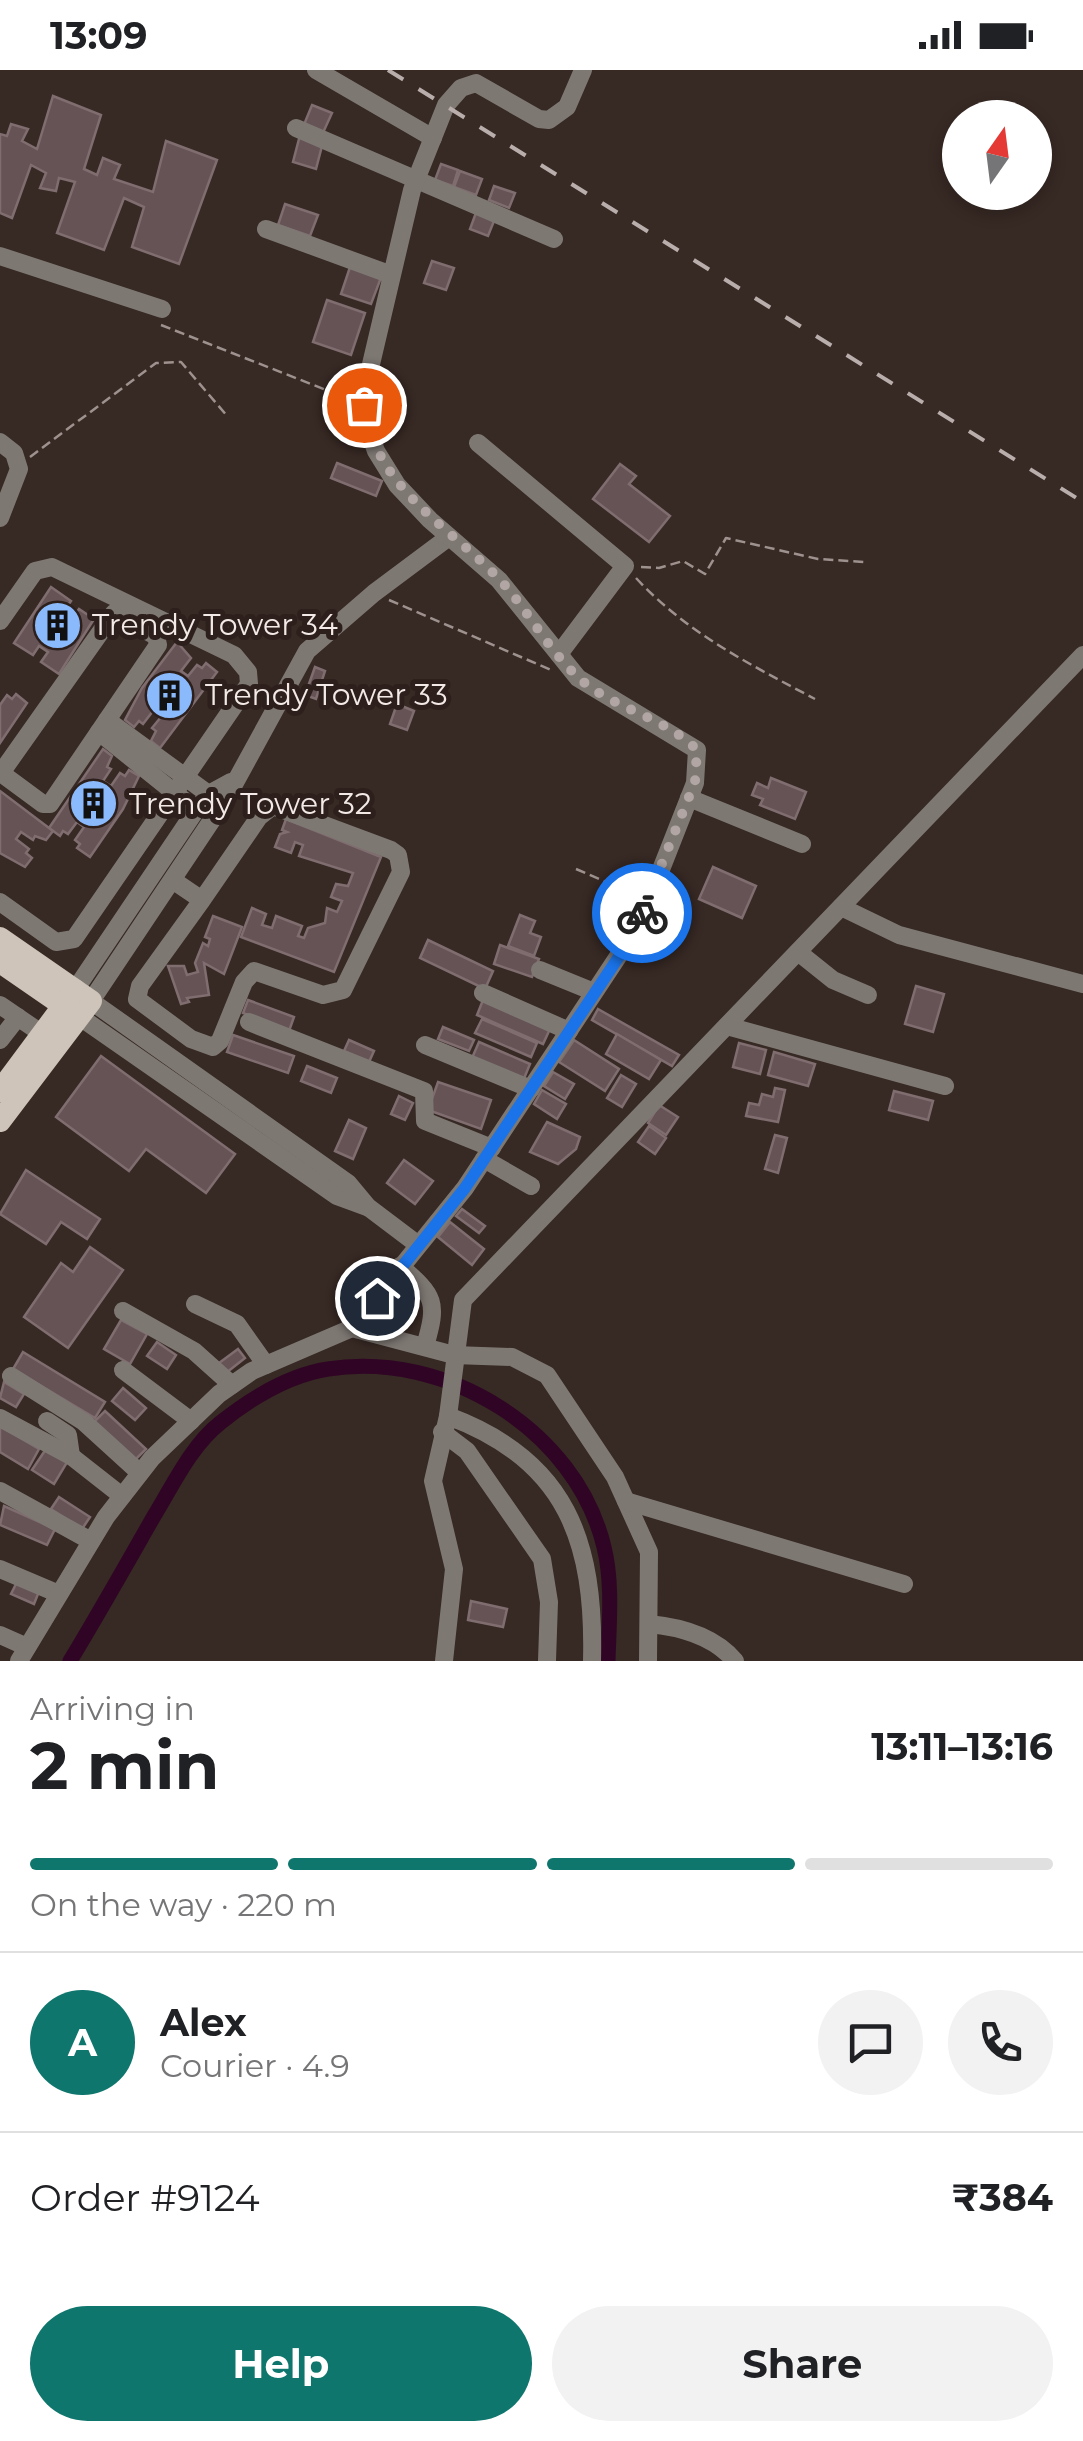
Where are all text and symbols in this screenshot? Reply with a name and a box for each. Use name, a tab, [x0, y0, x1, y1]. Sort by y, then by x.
text: 13:09	[50, 12, 147, 59]
north arrow	[942, 100, 1052, 210]
map controls	[942, 100, 1052, 210]
pin	[322, 363, 407, 448]
icon: bag	[337, 378, 392, 433]
building icon: Trendy Tower 34	[31, 599, 83, 651]
place label: Trendy Tower 34	[92, 606, 338, 643]
building icon: Trendy Tower 33	[144, 669, 196, 721]
place label: Trendy Tower 33	[205, 676, 448, 713]
building icon: Trendy Tower 32	[68, 778, 120, 830]
place label: Trendy Tower 32	[129, 785, 372, 822]
courier	[592, 863, 692, 963]
icon: bike	[615, 886, 670, 941]
pin	[335, 1256, 420, 1341]
icon: home	[350, 1271, 405, 1326]
text: Arriving in	[30, 1689, 195, 1728]
text: 13:11–13:16	[871, 1723, 1053, 1770]
text: 2 min	[30, 1726, 219, 1805]
text: On the way · 220 m	[30, 1885, 337, 1924]
button: chat	[818, 1990, 923, 2095]
button: phone	[948, 1990, 1053, 2095]
text: Alex	[160, 1999, 247, 2046]
text: A	[68, 2019, 97, 2066]
text: Courier · 4.9	[160, 2046, 350, 2085]
text: Order #9124	[30, 2174, 260, 2221]
text: ₹384	[952, 2174, 1053, 2221]
button: Help	[30, 2306, 532, 2421]
button: Share	[552, 2306, 1053, 2421]

